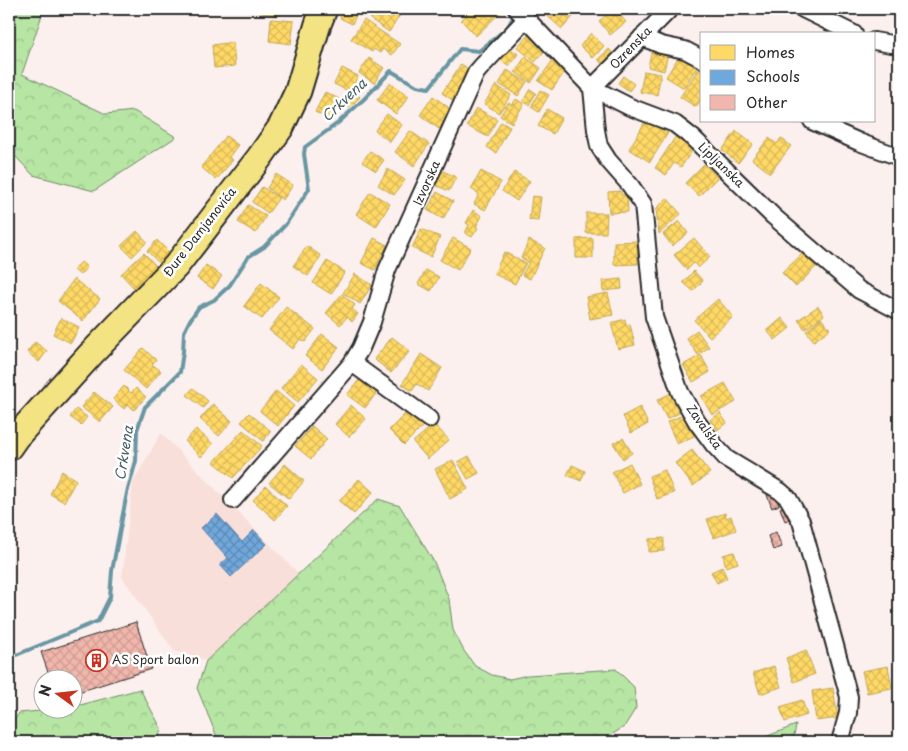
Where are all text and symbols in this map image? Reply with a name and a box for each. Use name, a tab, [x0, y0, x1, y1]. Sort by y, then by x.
street label: Ozrenska	[605, 21, 656, 73]
legend	[700, 32, 876, 122]
text: Homes	[746, 40, 795, 63]
text: Schools	[746, 64, 800, 87]
water label: Crkvena	[316, 72, 372, 126]
text: Other	[746, 90, 787, 113]
street label: Lipljanska	[695, 138, 749, 191]
street label: Izvorska	[408, 157, 444, 208]
street label: Đure Damjanovića	[159, 183, 240, 280]
street label: Zavalska	[683, 400, 727, 453]
water label: Crkvena	[109, 423, 138, 482]
building icon: AS Sport balon	[84, 648, 108, 672]
place label: AS Sport balon	[112, 650, 199, 668]
north arrow	[32, 668, 82, 718]
text: N	[33, 682, 57, 699]

